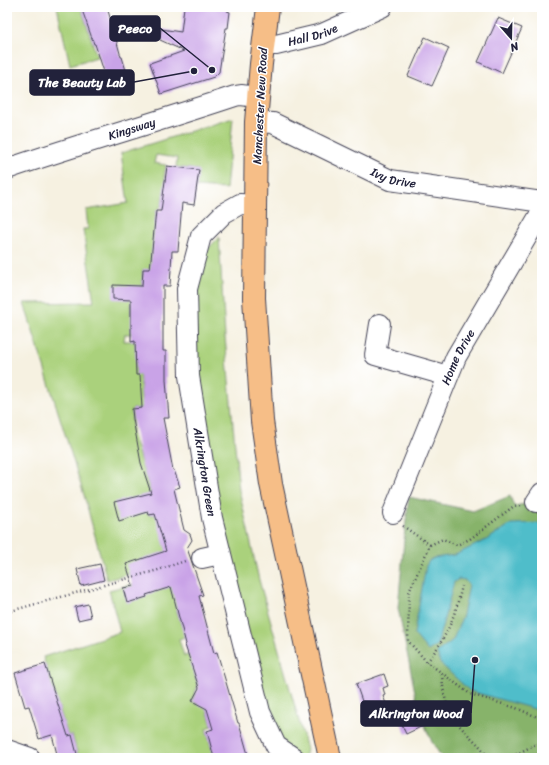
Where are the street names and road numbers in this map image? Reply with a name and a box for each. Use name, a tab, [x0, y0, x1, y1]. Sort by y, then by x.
street label: Hall Drive	[285, 17, 342, 53]
street label: Manchester New Road	[246, 46, 274, 165]
street label: Kingsway	[105, 111, 159, 147]
street label: Ivy Drive	[366, 161, 418, 195]
street label: Home Drive	[435, 325, 481, 388]
street label: Alkrington Green	[186, 425, 223, 519]

